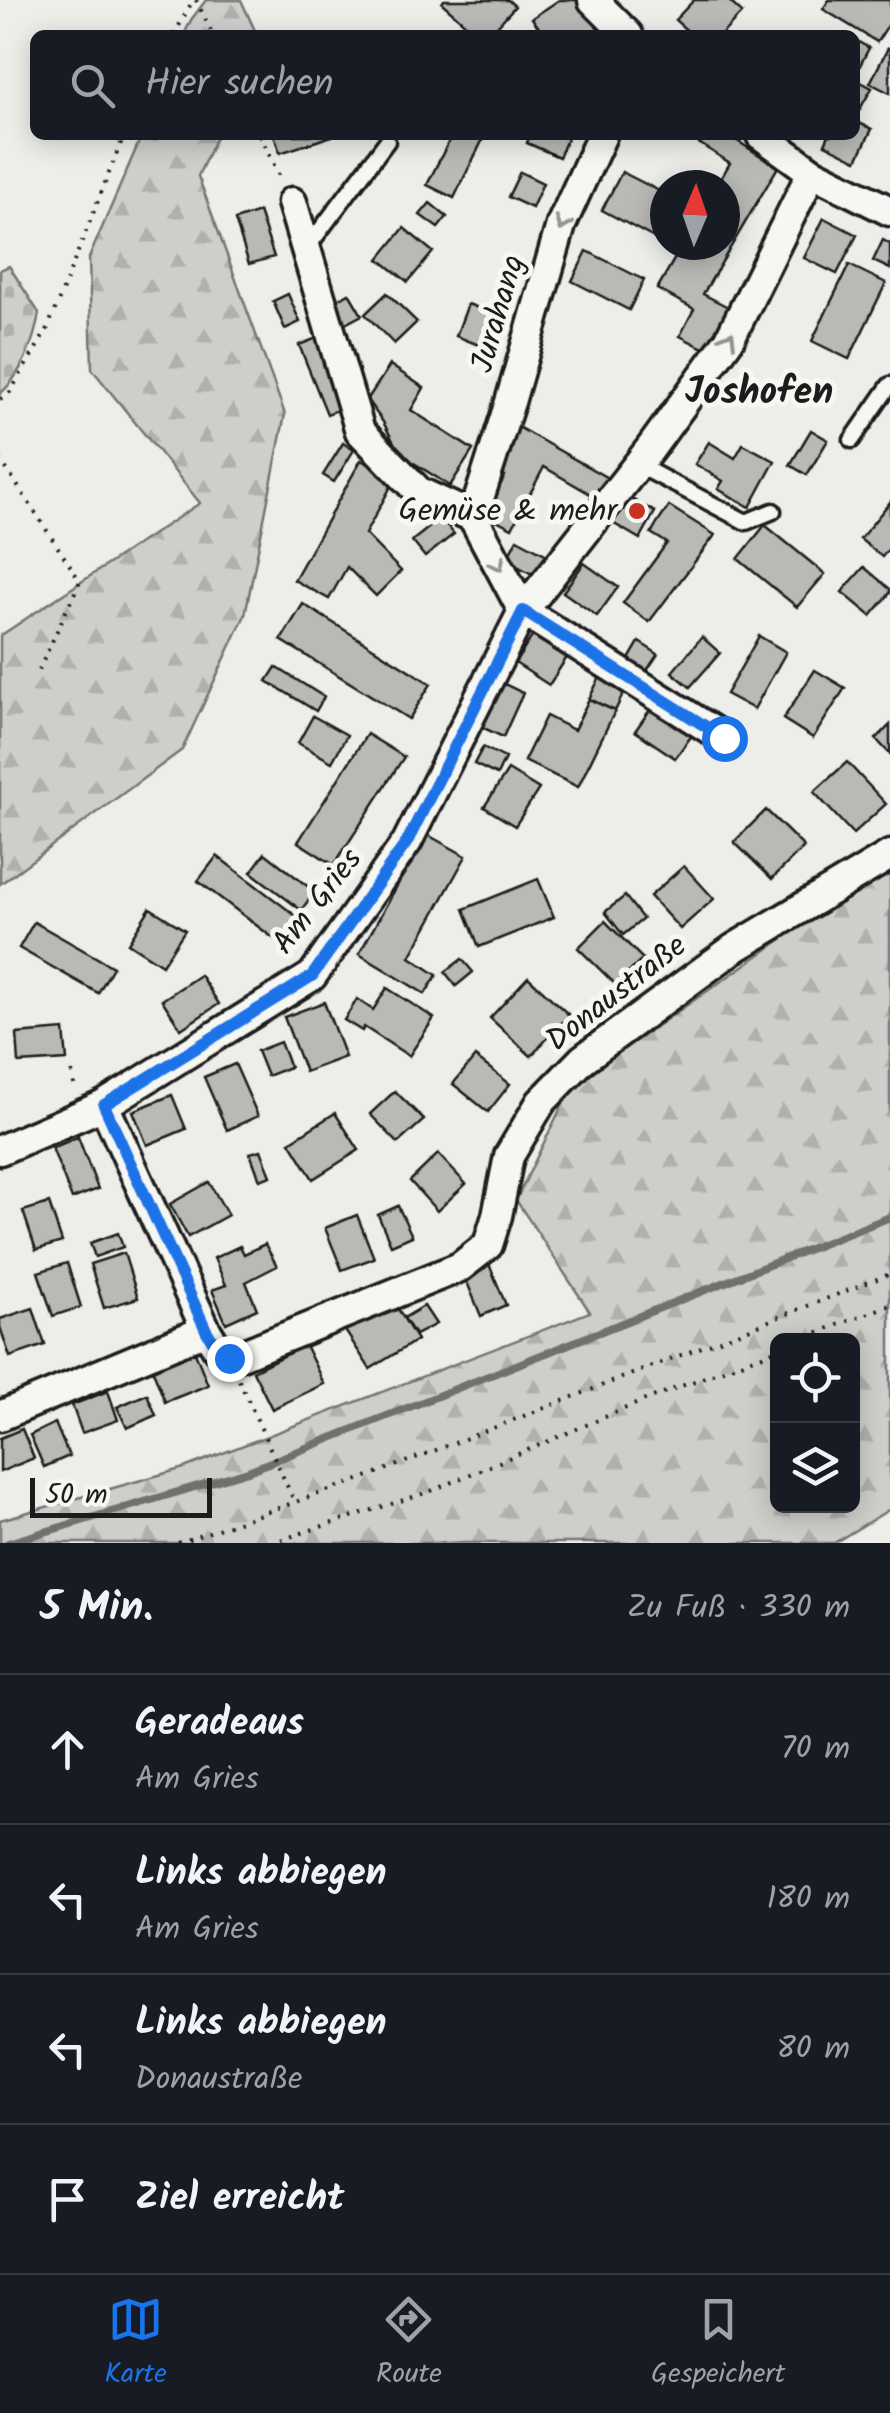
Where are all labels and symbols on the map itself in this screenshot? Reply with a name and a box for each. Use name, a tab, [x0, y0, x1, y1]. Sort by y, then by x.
north arrow	[650, 170, 740, 260]
one-way arrow	[554, 214, 574, 232]
street label: Jurahang	[458, 249, 540, 379]
one-way arrow	[717, 331, 736, 349]
district label: Joshofen	[685, 363, 833, 423]
place label: Gemüse & mehr	[398, 486, 619, 537]
marker: Gemüse & mehr	[626, 500, 648, 522]
one-way arrow	[485, 553, 505, 571]
route start	[702, 716, 748, 762]
street label: Am Gries	[260, 837, 376, 966]
street label: Donaustraße	[535, 922, 699, 1066]
route end	[207, 1336, 253, 1382]
scale bar	[30, 1473, 212, 1518]

